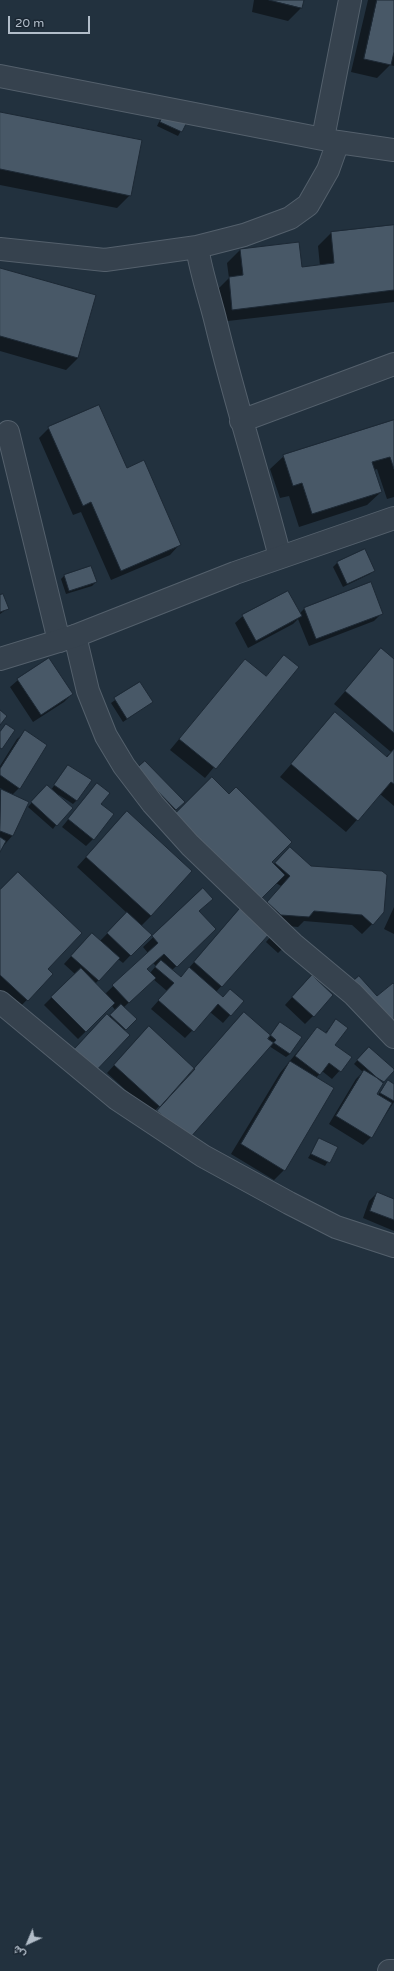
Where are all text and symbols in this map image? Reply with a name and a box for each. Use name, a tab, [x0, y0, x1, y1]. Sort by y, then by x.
scale bar	[10, 8, 92, 34]
text: 20 m	[15, 16, 44, 30]
north arrow	[8, 1923, 48, 1963]
text: ش	[10, 1943, 29, 1961]

